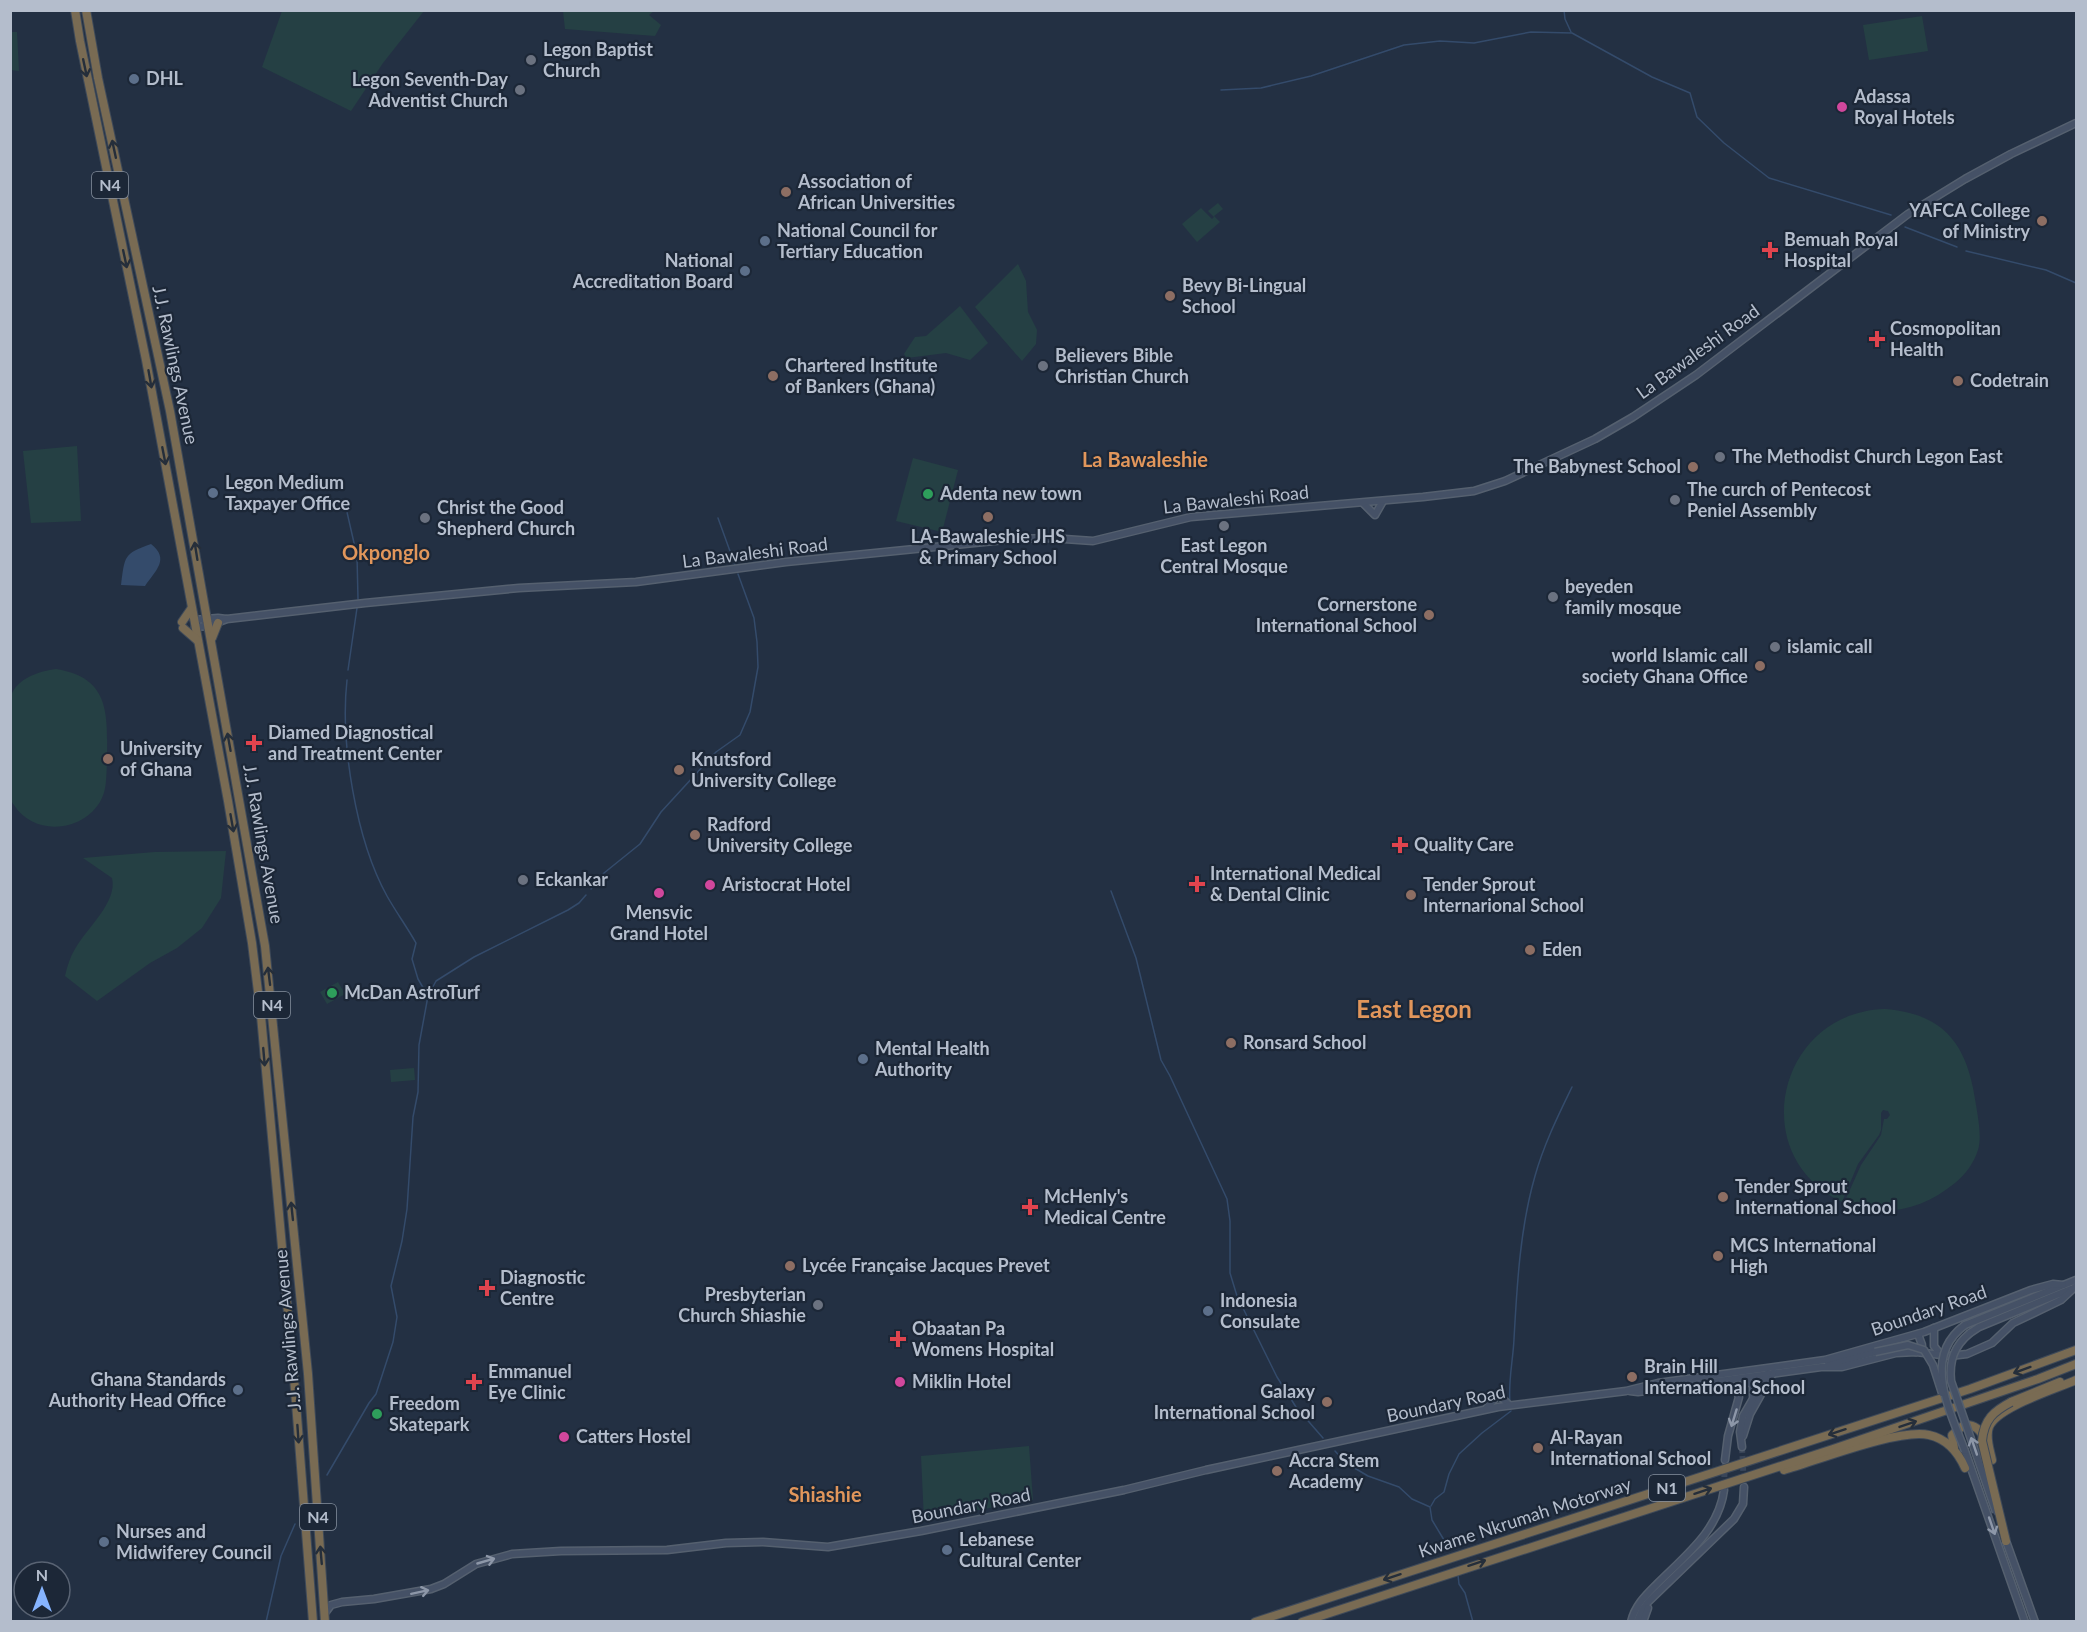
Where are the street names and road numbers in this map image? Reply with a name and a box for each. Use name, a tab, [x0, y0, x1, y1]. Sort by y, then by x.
road number: N4	[92, 172, 128, 198]
street label: J.J. Rawlings Avenue	[148, 283, 204, 446]
street label: La Bawaleshi Road	[1632, 299, 1763, 403]
street label: La Bawaleshi Road	[1162, 480, 1310, 518]
street label: La Bawaleshi Road	[681, 532, 829, 572]
street label: J.J. Rawlings Avenue	[239, 762, 289, 925]
road number: N4	[254, 992, 290, 1018]
street label: J.J. Rawlings Avenue	[269, 1249, 305, 1412]
street label: Boundary Road	[1868, 1280, 1989, 1340]
street label: Boundary Road	[1384, 1380, 1507, 1426]
street label: Kwame Nkrumah Motorway	[1415, 1472, 1635, 1562]
road number: N1	[1649, 1475, 1685, 1501]
street label: Boundary Road	[909, 1483, 1032, 1527]
road number: N4	[300, 1504, 336, 1530]

